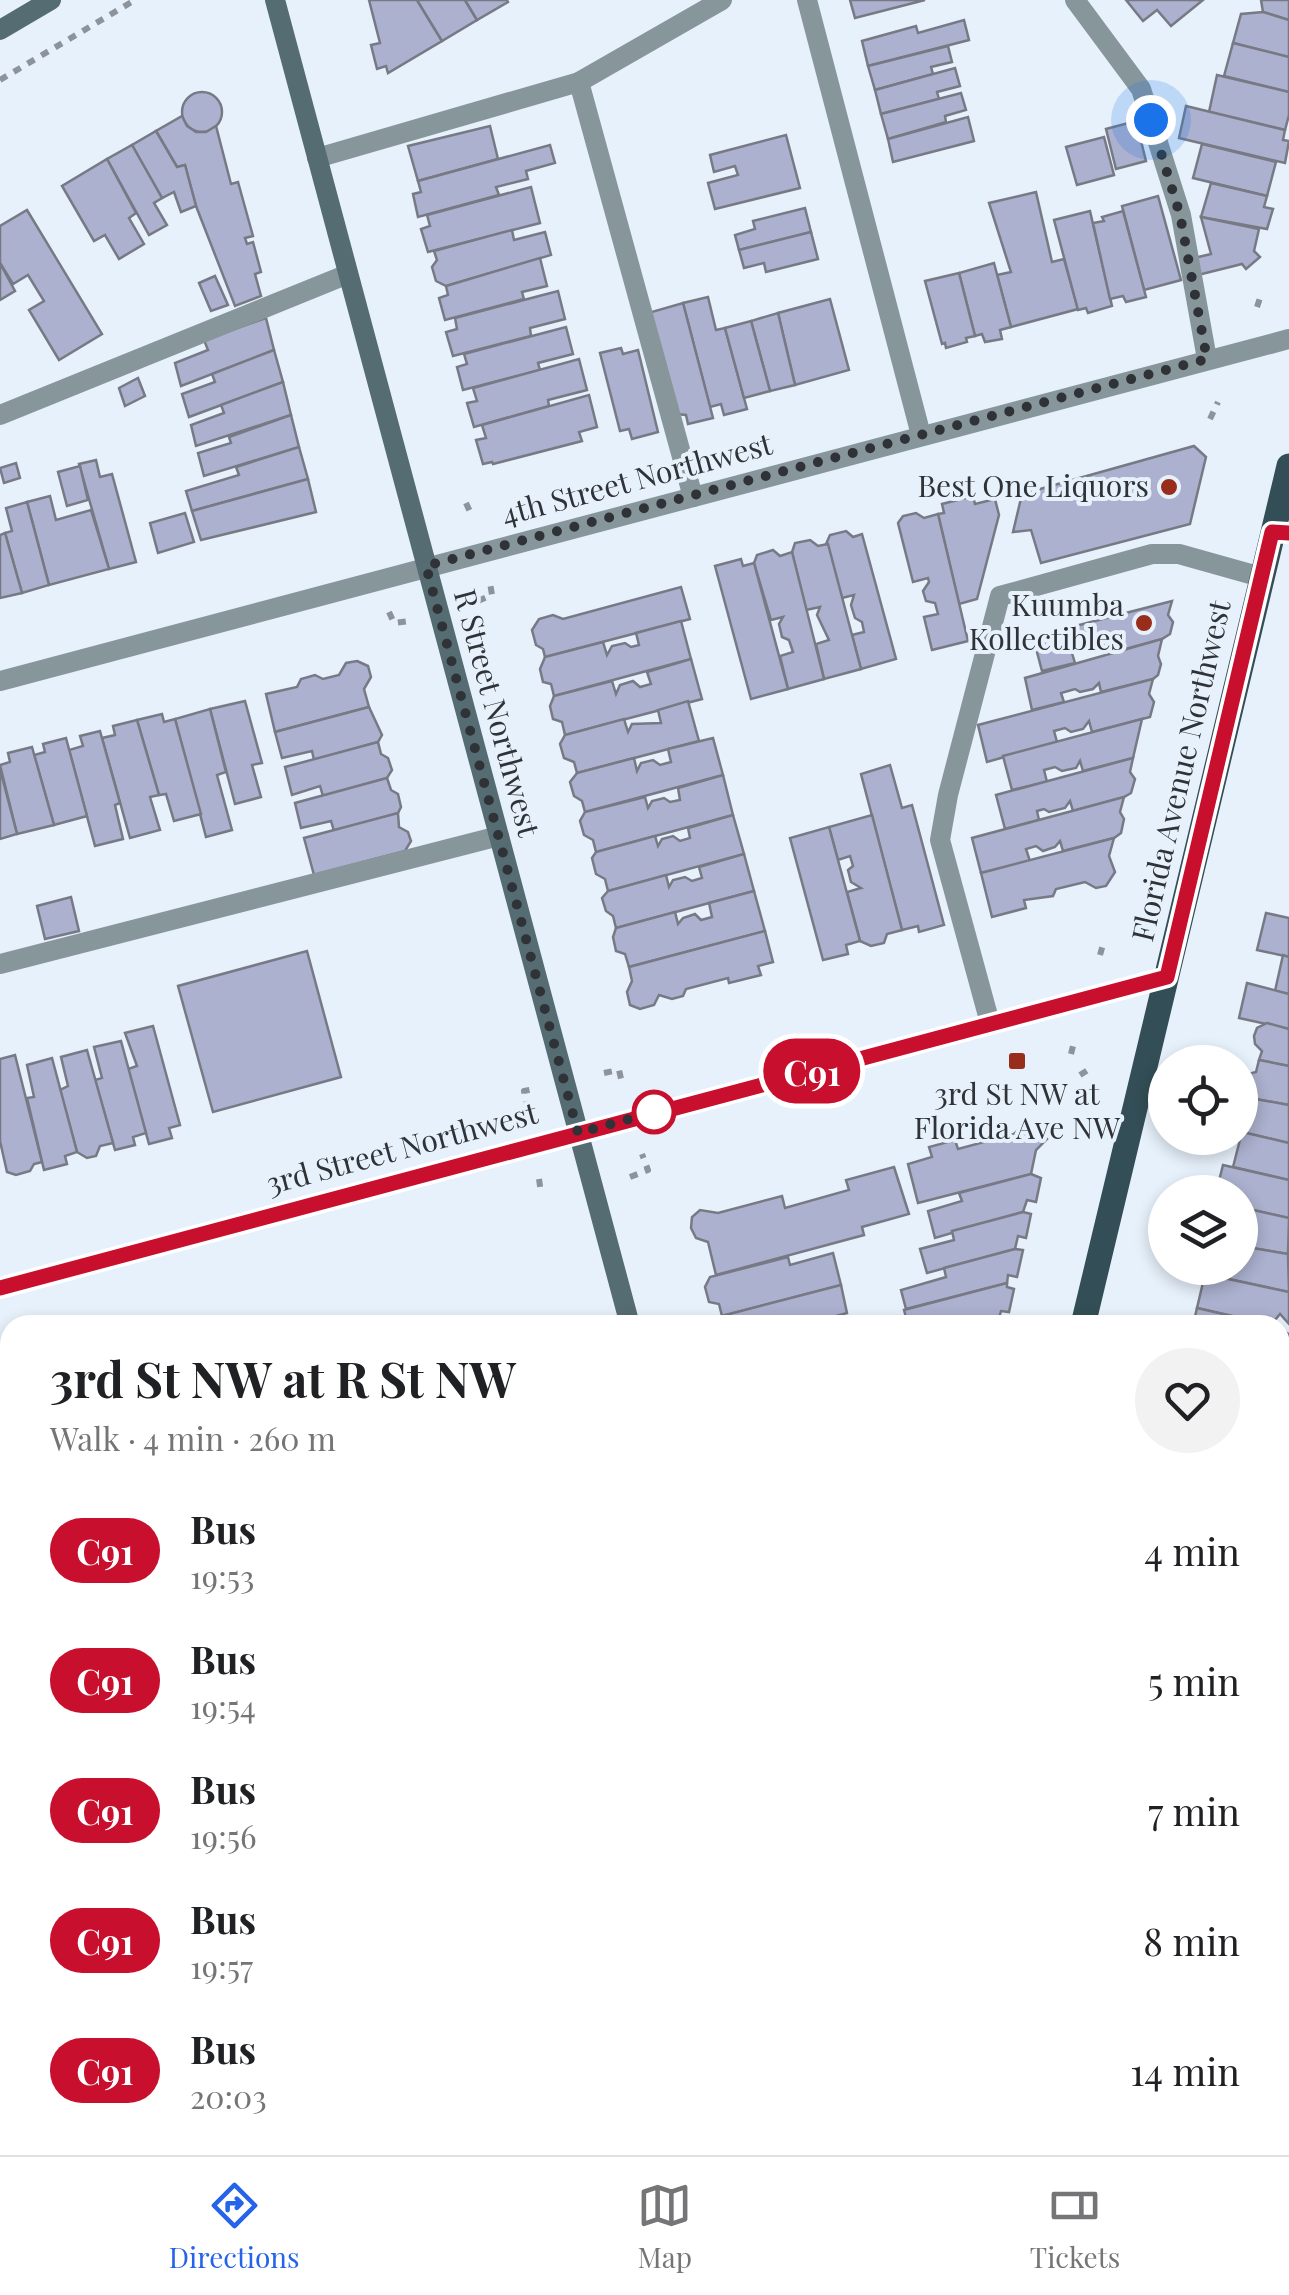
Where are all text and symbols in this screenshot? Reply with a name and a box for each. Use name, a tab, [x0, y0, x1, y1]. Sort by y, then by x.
your location	[1126, 95, 1176, 145]
street label: 4th Street Northwest	[497, 423, 777, 533]
place label: Best One Liquors	[917, 465, 1149, 505]
marker: Best One Liquors	[1158, 476, 1180, 498]
street label: R Street Northwest	[446, 584, 550, 841]
place label: Kuumba Kollectibles	[969, 584, 1124, 658]
street label: Florida Avenue Northwest	[1121, 596, 1239, 945]
marker: Kuumba Kollectibles	[1133, 612, 1155, 634]
line badge: C91	[754, 1038, 870, 1104]
map controls	[1148, 1045, 1258, 1285]
button: locate	[1148, 1045, 1258, 1155]
text: C91	[783, 1048, 841, 1095]
marker: 3rd St NW at Florida Ave NW	[1006, 1050, 1028, 1072]
place label: 3rd St NW at Florida Ave NW	[914, 1073, 1121, 1147]
unlabelled marker	[633, 1091, 675, 1133]
street label: 3rd Street Northwest	[261, 1092, 542, 1203]
button: layers	[1148, 1175, 1258, 1285]
text: 3rd St NW at R St NW	[50, 1346, 516, 1410]
button: heart	[1135, 1348, 1240, 1453]
text: Walk · 4 min · 260 m	[50, 1416, 336, 1459]
text: Bus	[190, 1503, 256, 1554]
text: 4 min	[1144, 1525, 1240, 1576]
text: C91	[76, 1527, 134, 1574]
text: 19:53	[190, 1554, 254, 1597]
text: Bus	[190, 1633, 256, 1684]
text: 5 min	[1148, 1655, 1240, 1706]
text: C91	[76, 1657, 134, 1704]
text: 19:54	[190, 1684, 256, 1727]
text: Bus	[190, 1763, 256, 1814]
text: 7 min	[1148, 1785, 1240, 1836]
text: C91	[76, 1787, 134, 1834]
text: 19:56	[190, 1814, 256, 1857]
text: Bus	[190, 1893, 256, 1944]
text: 8 min	[1143, 1915, 1240, 1966]
text: C91	[76, 1917, 134, 1964]
text: 19:57	[190, 1944, 253, 1987]
text: Bus	[190, 2023, 256, 2074]
text: 14 min	[1130, 2045, 1240, 2096]
text: C91	[76, 2047, 134, 2094]
text: 20:03	[190, 2074, 267, 2117]
tab: Directions	[169, 2178, 300, 2275]
tab: Map	[637, 2178, 692, 2275]
tab: Tickets	[1030, 2178, 1120, 2275]

